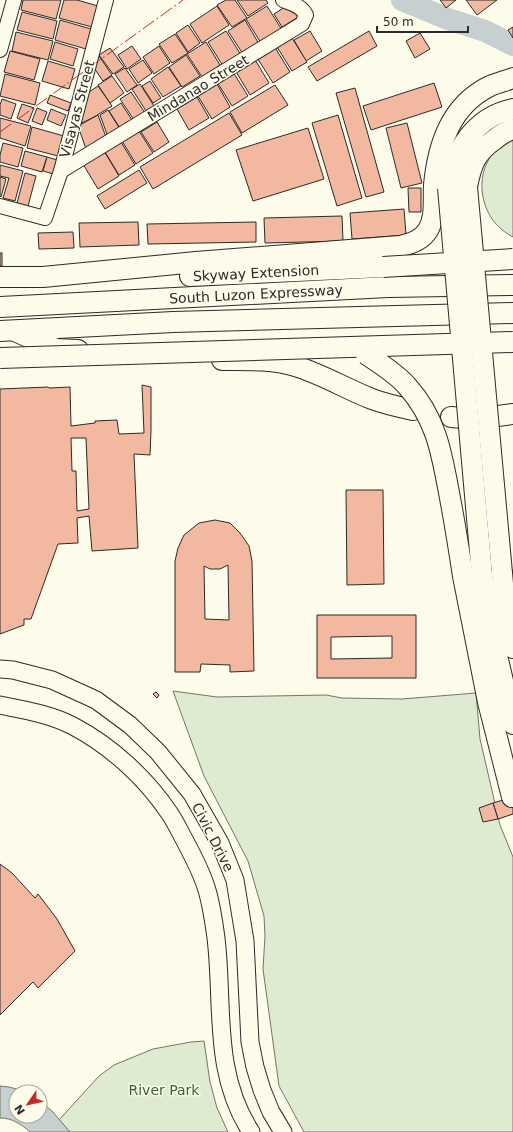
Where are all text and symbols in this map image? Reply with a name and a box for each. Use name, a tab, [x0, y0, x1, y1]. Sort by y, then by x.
scale bar	[377, 8, 468, 34]
text: 50 m	[383, 15, 414, 29]
street label: Mindanao Street	[144, 51, 252, 125]
street label: Visayas Street	[56, 58, 98, 159]
street label: Skyway Extension	[193, 262, 319, 284]
street label: South Luzon Expressway	[169, 281, 343, 307]
street label: Civic Drive	[189, 800, 237, 874]
park label: River Park	[129, 1082, 200, 1098]
north arrow	[8, 1084, 48, 1124]
text: N	[12, 1102, 28, 1117]

